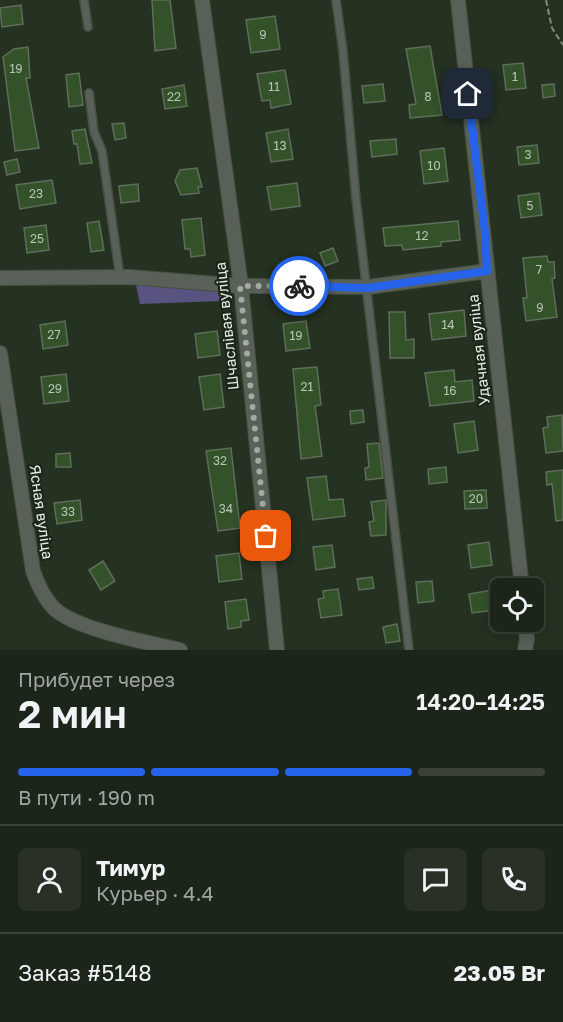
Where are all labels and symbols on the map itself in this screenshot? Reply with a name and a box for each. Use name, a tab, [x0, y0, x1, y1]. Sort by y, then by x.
house number: 9	[259, 27, 267, 42]
house number: 19	[9, 61, 23, 76]
pin	[442, 68, 493, 119]
house number: 1	[512, 69, 518, 84]
house number: 11	[268, 79, 280, 94]
house number: 22	[167, 89, 181, 104]
house number: 8	[424, 89, 432, 104]
house number: 13	[274, 138, 286, 153]
house number: 3	[524, 147, 532, 162]
house number: 10	[427, 158, 441, 173]
house number: 23	[29, 186, 43, 201]
house number: 5	[527, 198, 534, 213]
house number: 12	[416, 228, 428, 243]
house number: 25	[30, 231, 44, 246]
courier	[269, 256, 329, 316]
street label: Шчаслівая вуліца	[210, 261, 242, 391]
house number: 7	[536, 262, 542, 277]
street label: Удачная вуліца	[463, 294, 493, 407]
house number: 9	[536, 300, 544, 315]
house number: 14	[441, 317, 455, 332]
house number: 27	[47, 327, 61, 342]
house number: 19	[289, 328, 303, 343]
house number: 21	[301, 379, 314, 394]
house number: 29	[48, 381, 62, 396]
house number: 16	[443, 383, 457, 398]
house number: 32	[213, 453, 227, 468]
street label: Ясная вуліца	[26, 463, 58, 560]
house number: 20	[469, 491, 483, 506]
house number: 34	[219, 501, 233, 516]
house number: 33	[61, 504, 75, 519]
pin	[240, 510, 291, 561]

